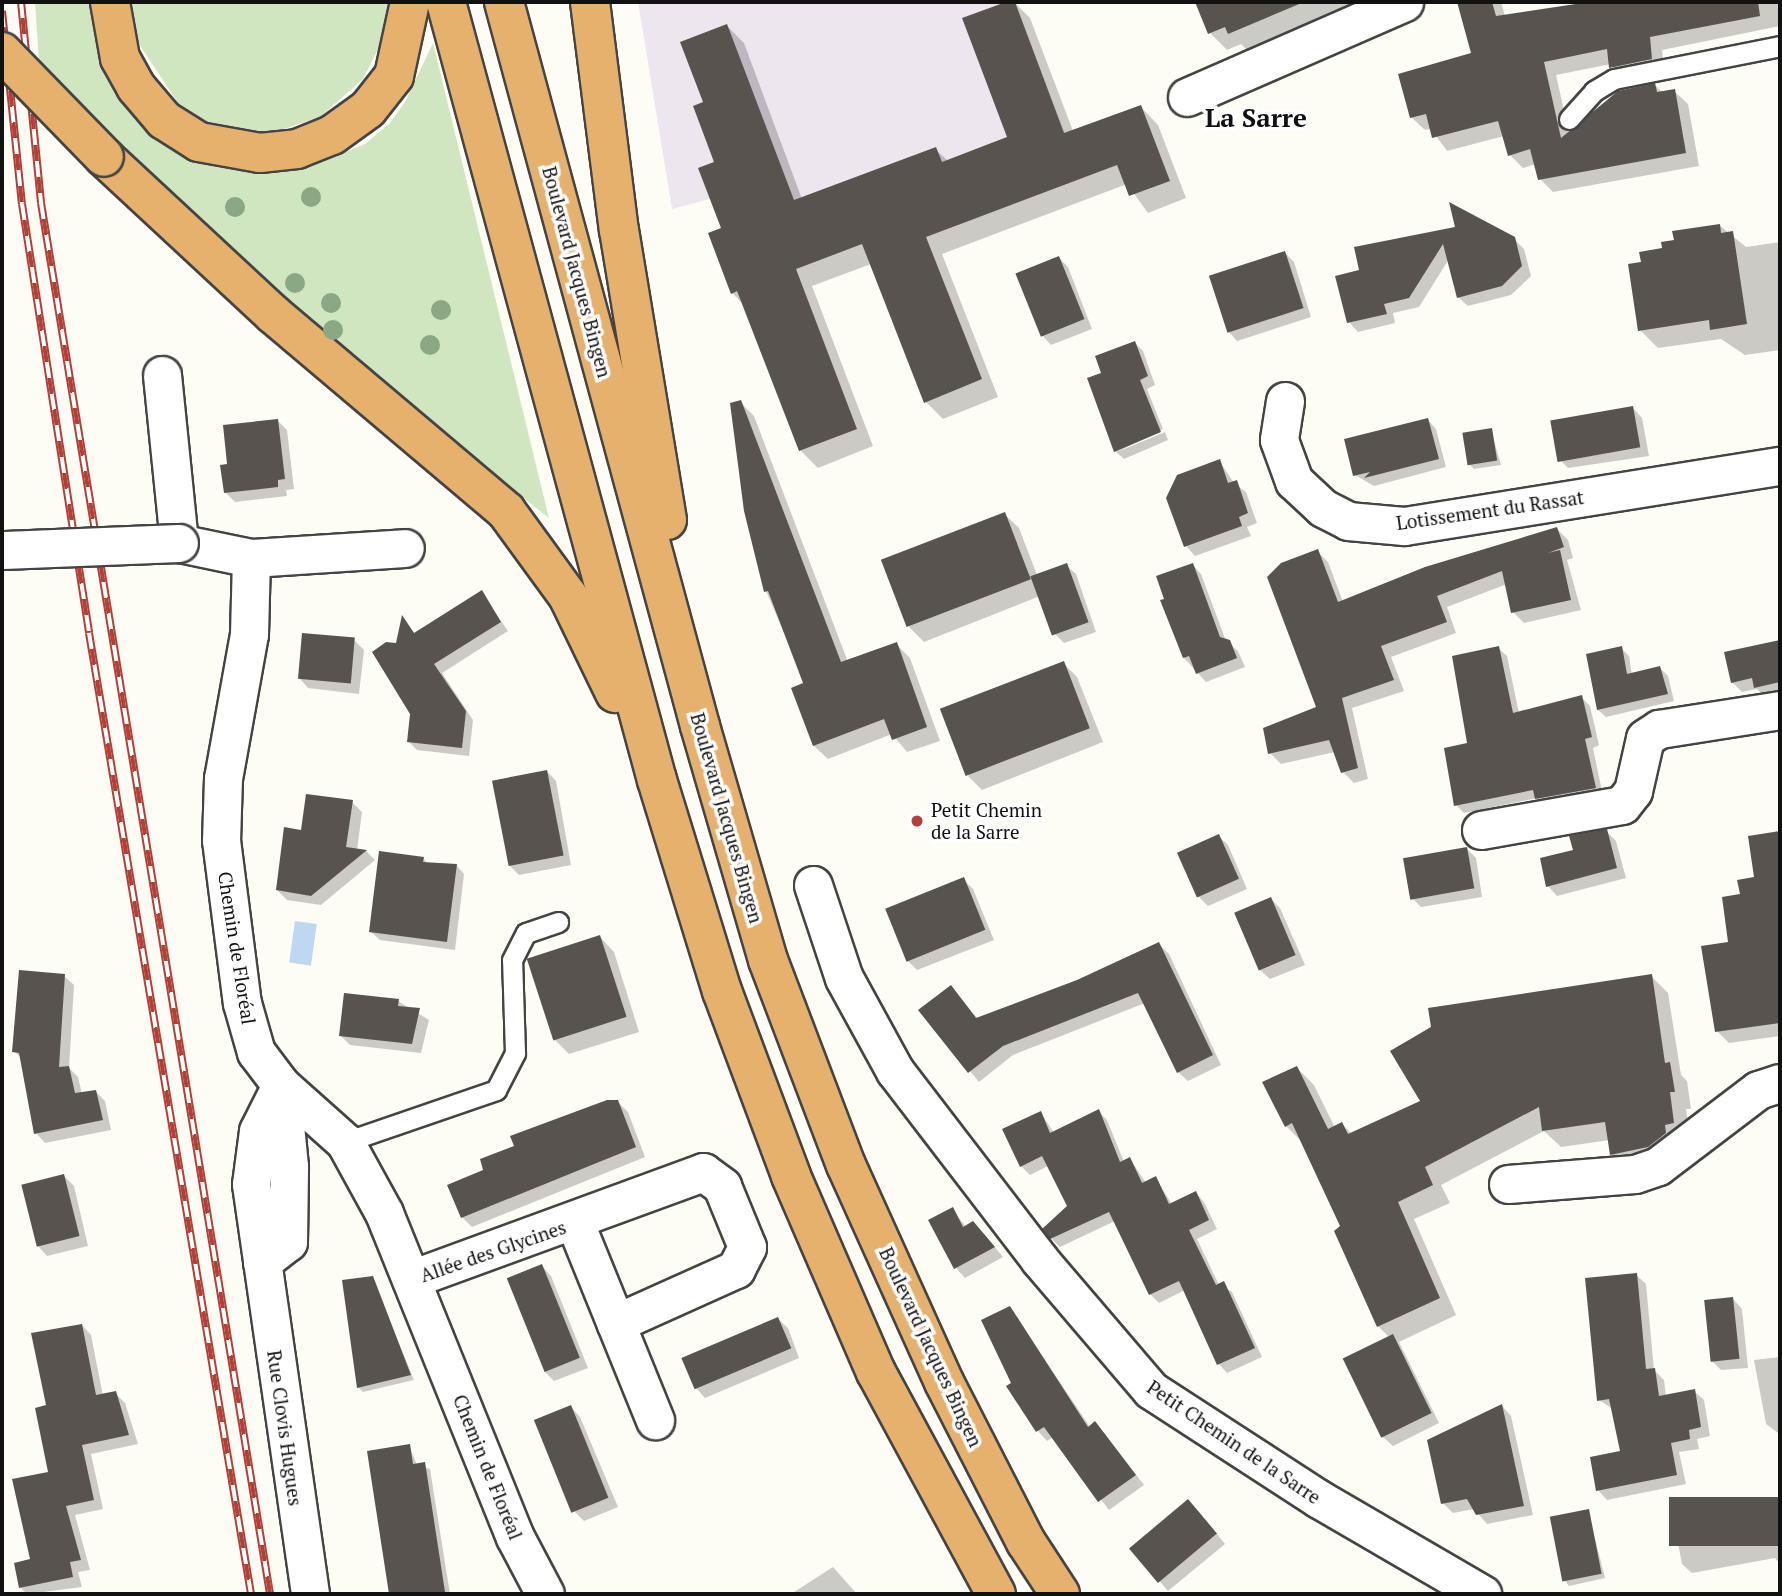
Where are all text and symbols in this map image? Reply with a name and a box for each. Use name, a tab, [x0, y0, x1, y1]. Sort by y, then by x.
district label: La Sarre	[1205, 102, 1307, 134]
street label: Boulevard Jacques Bingen	[538, 164, 616, 380]
street label: Lotissement du Rassat	[1395, 486, 1585, 534]
street label: Boulevard Jacques Bingen	[686, 710, 768, 926]
place label: Petit Chemin de la Sarre	[931, 799, 1042, 843]
marker: Petit Chemin de la Sarre	[909, 813, 925, 829]
street label: Chemin de Floréal	[214, 870, 260, 1026]
street label: Allée des Glycines	[417, 1215, 569, 1287]
street label: Boulevard Jacques Bingen	[875, 1244, 987, 1450]
street label: Rue Clovis Hugues	[263, 1349, 307, 1507]
street label: Petit Chemin de la Sarre	[1143, 1375, 1325, 1509]
street label: Chemin de Floréal	[449, 1391, 527, 1543]

